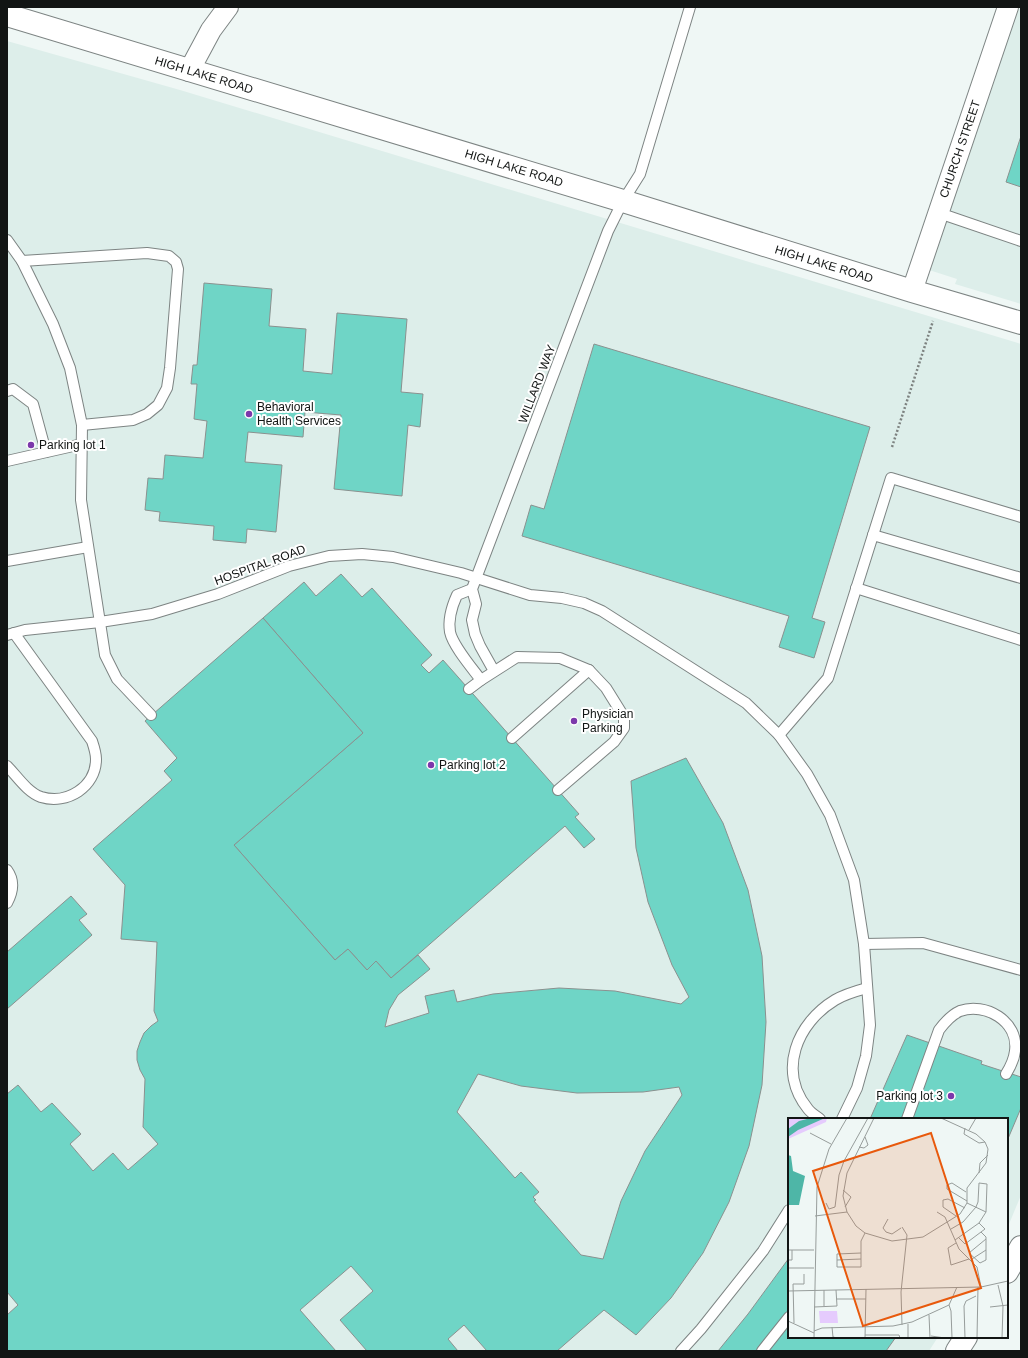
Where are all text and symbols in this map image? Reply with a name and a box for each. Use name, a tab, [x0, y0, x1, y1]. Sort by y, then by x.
street label: HIGH LAKE ROAD	[153, 53, 255, 97]
street label: CHURCH STREET	[937, 98, 984, 200]
street label: HIGH LAKE ROAD	[463, 146, 565, 190]
street label: HIGH LAKE ROAD	[773, 242, 875, 286]
street label: WILLARD WAY	[516, 343, 558, 425]
place label: Behavioral Health Services	[257, 400, 341, 428]
marker: Behavioral Health Services	[244, 409, 254, 419]
place label: Parking lot 1	[39, 438, 106, 452]
marker: Parking lot 1	[26, 440, 36, 450]
street label: HOSPITAL ROAD	[212, 542, 308, 588]
place label: Physician Parking	[582, 707, 633, 735]
marker: Physician Parking	[569, 716, 579, 726]
place label: Parking lot 2	[439, 758, 506, 772]
marker: Parking lot 2	[426, 760, 436, 770]
place label: Parking lot 3	[876, 1089, 943, 1103]
marker: Parking lot 3	[946, 1091, 956, 1101]
inset map	[788, 1118, 1008, 1338]

